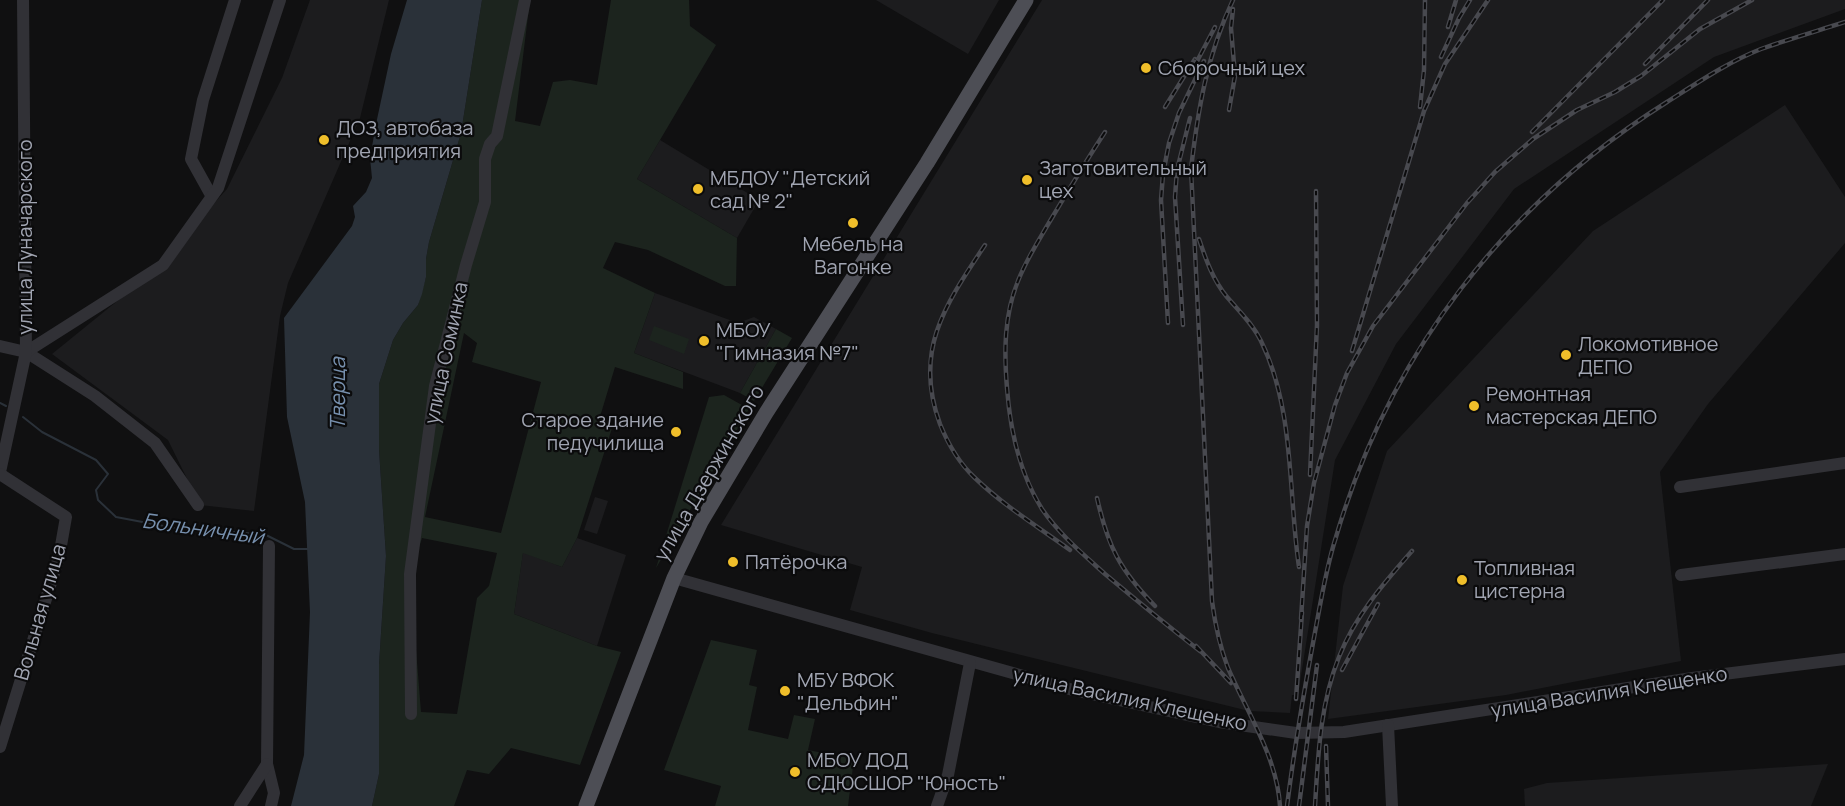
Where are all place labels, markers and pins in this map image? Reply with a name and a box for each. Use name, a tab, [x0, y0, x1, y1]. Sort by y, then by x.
place label: Сборочный цех	[1158, 54, 1306, 81]
marker: Сборочный цех	[1139, 61, 1153, 75]
place label: ДОЗ, автобаза предприятия	[336, 114, 473, 164]
marker: ДОЗ, автобаза предприятия	[317, 133, 331, 147]
place label: Заготовительный цех	[1039, 154, 1207, 204]
place label: МБДОУ "Детский сад № 2"	[710, 164, 870, 214]
marker: Заготовительный цех	[1020, 173, 1034, 187]
marker: МБДОУ "Детский сад № 2"	[691, 182, 705, 196]
marker: Мебель на Вагонке	[846, 216, 860, 230]
place label: Мебель на Вагонке	[803, 230, 903, 280]
place label: МБОУ "Гимназия №7"	[716, 316, 859, 366]
place label: Локомотивное ДЕПО	[1578, 330, 1718, 380]
marker: МБОУ "Гимназия №7"	[697, 334, 711, 348]
marker: Локомотивное ДЕПО	[1559, 348, 1573, 362]
place label: Ремонтная мастерская ДЕПО	[1486, 380, 1657, 430]
marker: Ремонтная мастерская ДЕПО	[1467, 399, 1481, 413]
place label: Старое здание педучилища	[521, 406, 664, 456]
marker: Старое здание педучилища	[669, 425, 683, 439]
place label: Пятёрочка	[745, 548, 847, 575]
place label: Топливная цистерна	[1474, 554, 1575, 604]
marker: Пятёрочка	[726, 555, 740, 569]
marker: Топливная цистерна	[1455, 573, 1469, 587]
place label: МБУ ВФОК "Дельфин"	[797, 666, 899, 716]
marker: МБУ ВФОК "Дельфин"	[778, 684, 792, 698]
place label: МБОУ ДОД СДЮСШОР "Юность"	[807, 746, 1006, 796]
marker: МБОУ ДОД СДЮСШОР "Юность"	[788, 765, 802, 779]

